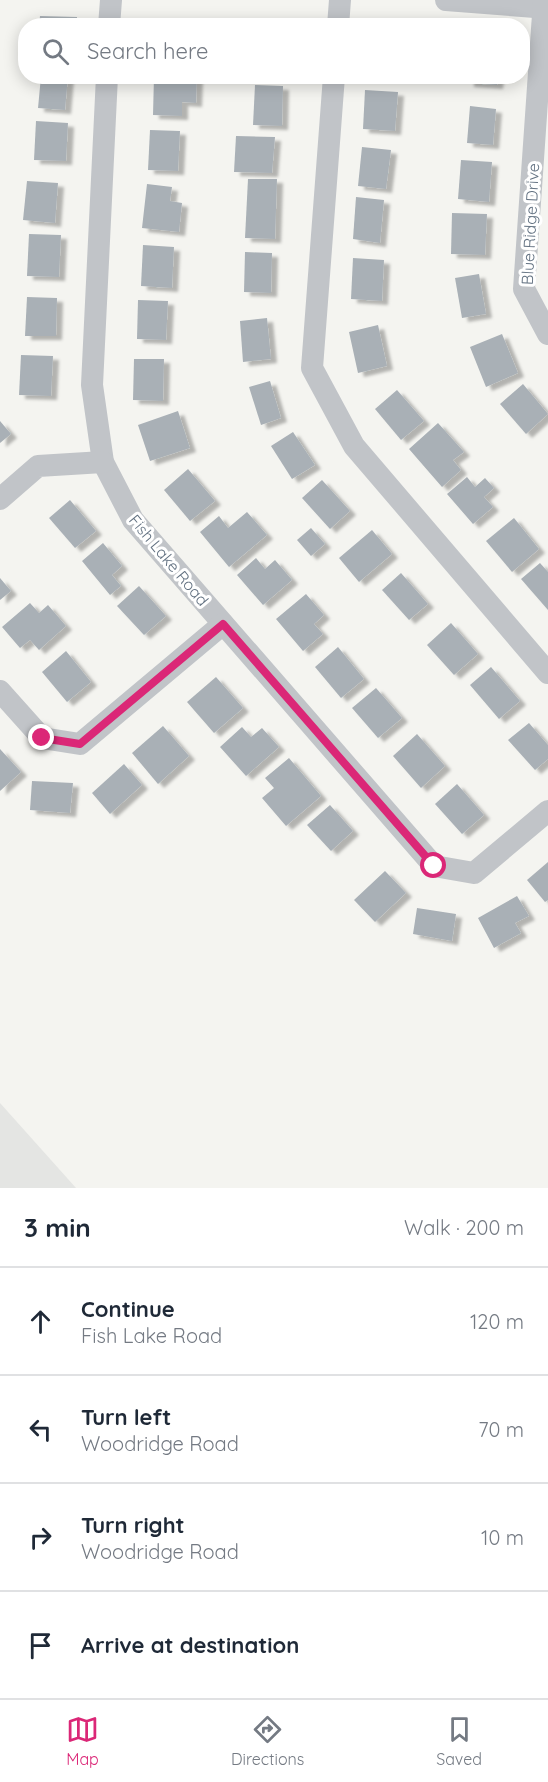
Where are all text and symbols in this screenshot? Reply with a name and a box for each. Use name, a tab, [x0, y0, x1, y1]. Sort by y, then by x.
search box	[18, 18, 530, 84]
icon: search	[39, 35, 72, 68]
text: Search here	[87, 37, 208, 65]
street label: Blue Ridge Drive	[517, 163, 543, 285]
street label: Fish Lake Road	[125, 510, 213, 610]
route end	[28, 724, 54, 750]
route start	[420, 852, 446, 878]
text: 3 min	[24, 1211, 91, 1244]
text: Walk · 200 m	[404, 1215, 524, 1240]
text: Continue	[81, 1295, 175, 1323]
icon: ahead	[24, 1305, 57, 1338]
text: 120 m	[470, 1309, 524, 1334]
text: Fish Lake Road	[81, 1323, 222, 1348]
text: Turn left	[81, 1403, 171, 1431]
icon: left	[24, 1413, 57, 1446]
text: 70 m	[478, 1417, 524, 1442]
text: Woodridge Road	[81, 1431, 239, 1456]
text: Turn right	[81, 1511, 185, 1539]
icon: right	[24, 1521, 57, 1554]
text: 10 m	[481, 1525, 524, 1550]
text: Woodridge Road	[81, 1539, 239, 1564]
icon: arrive	[24, 1629, 57, 1662]
text: Arrive at destination	[81, 1631, 299, 1659]
tab: Map	[66, 1713, 99, 1769]
tab: Directions	[231, 1713, 304, 1769]
tab: Saved	[436, 1713, 482, 1769]

